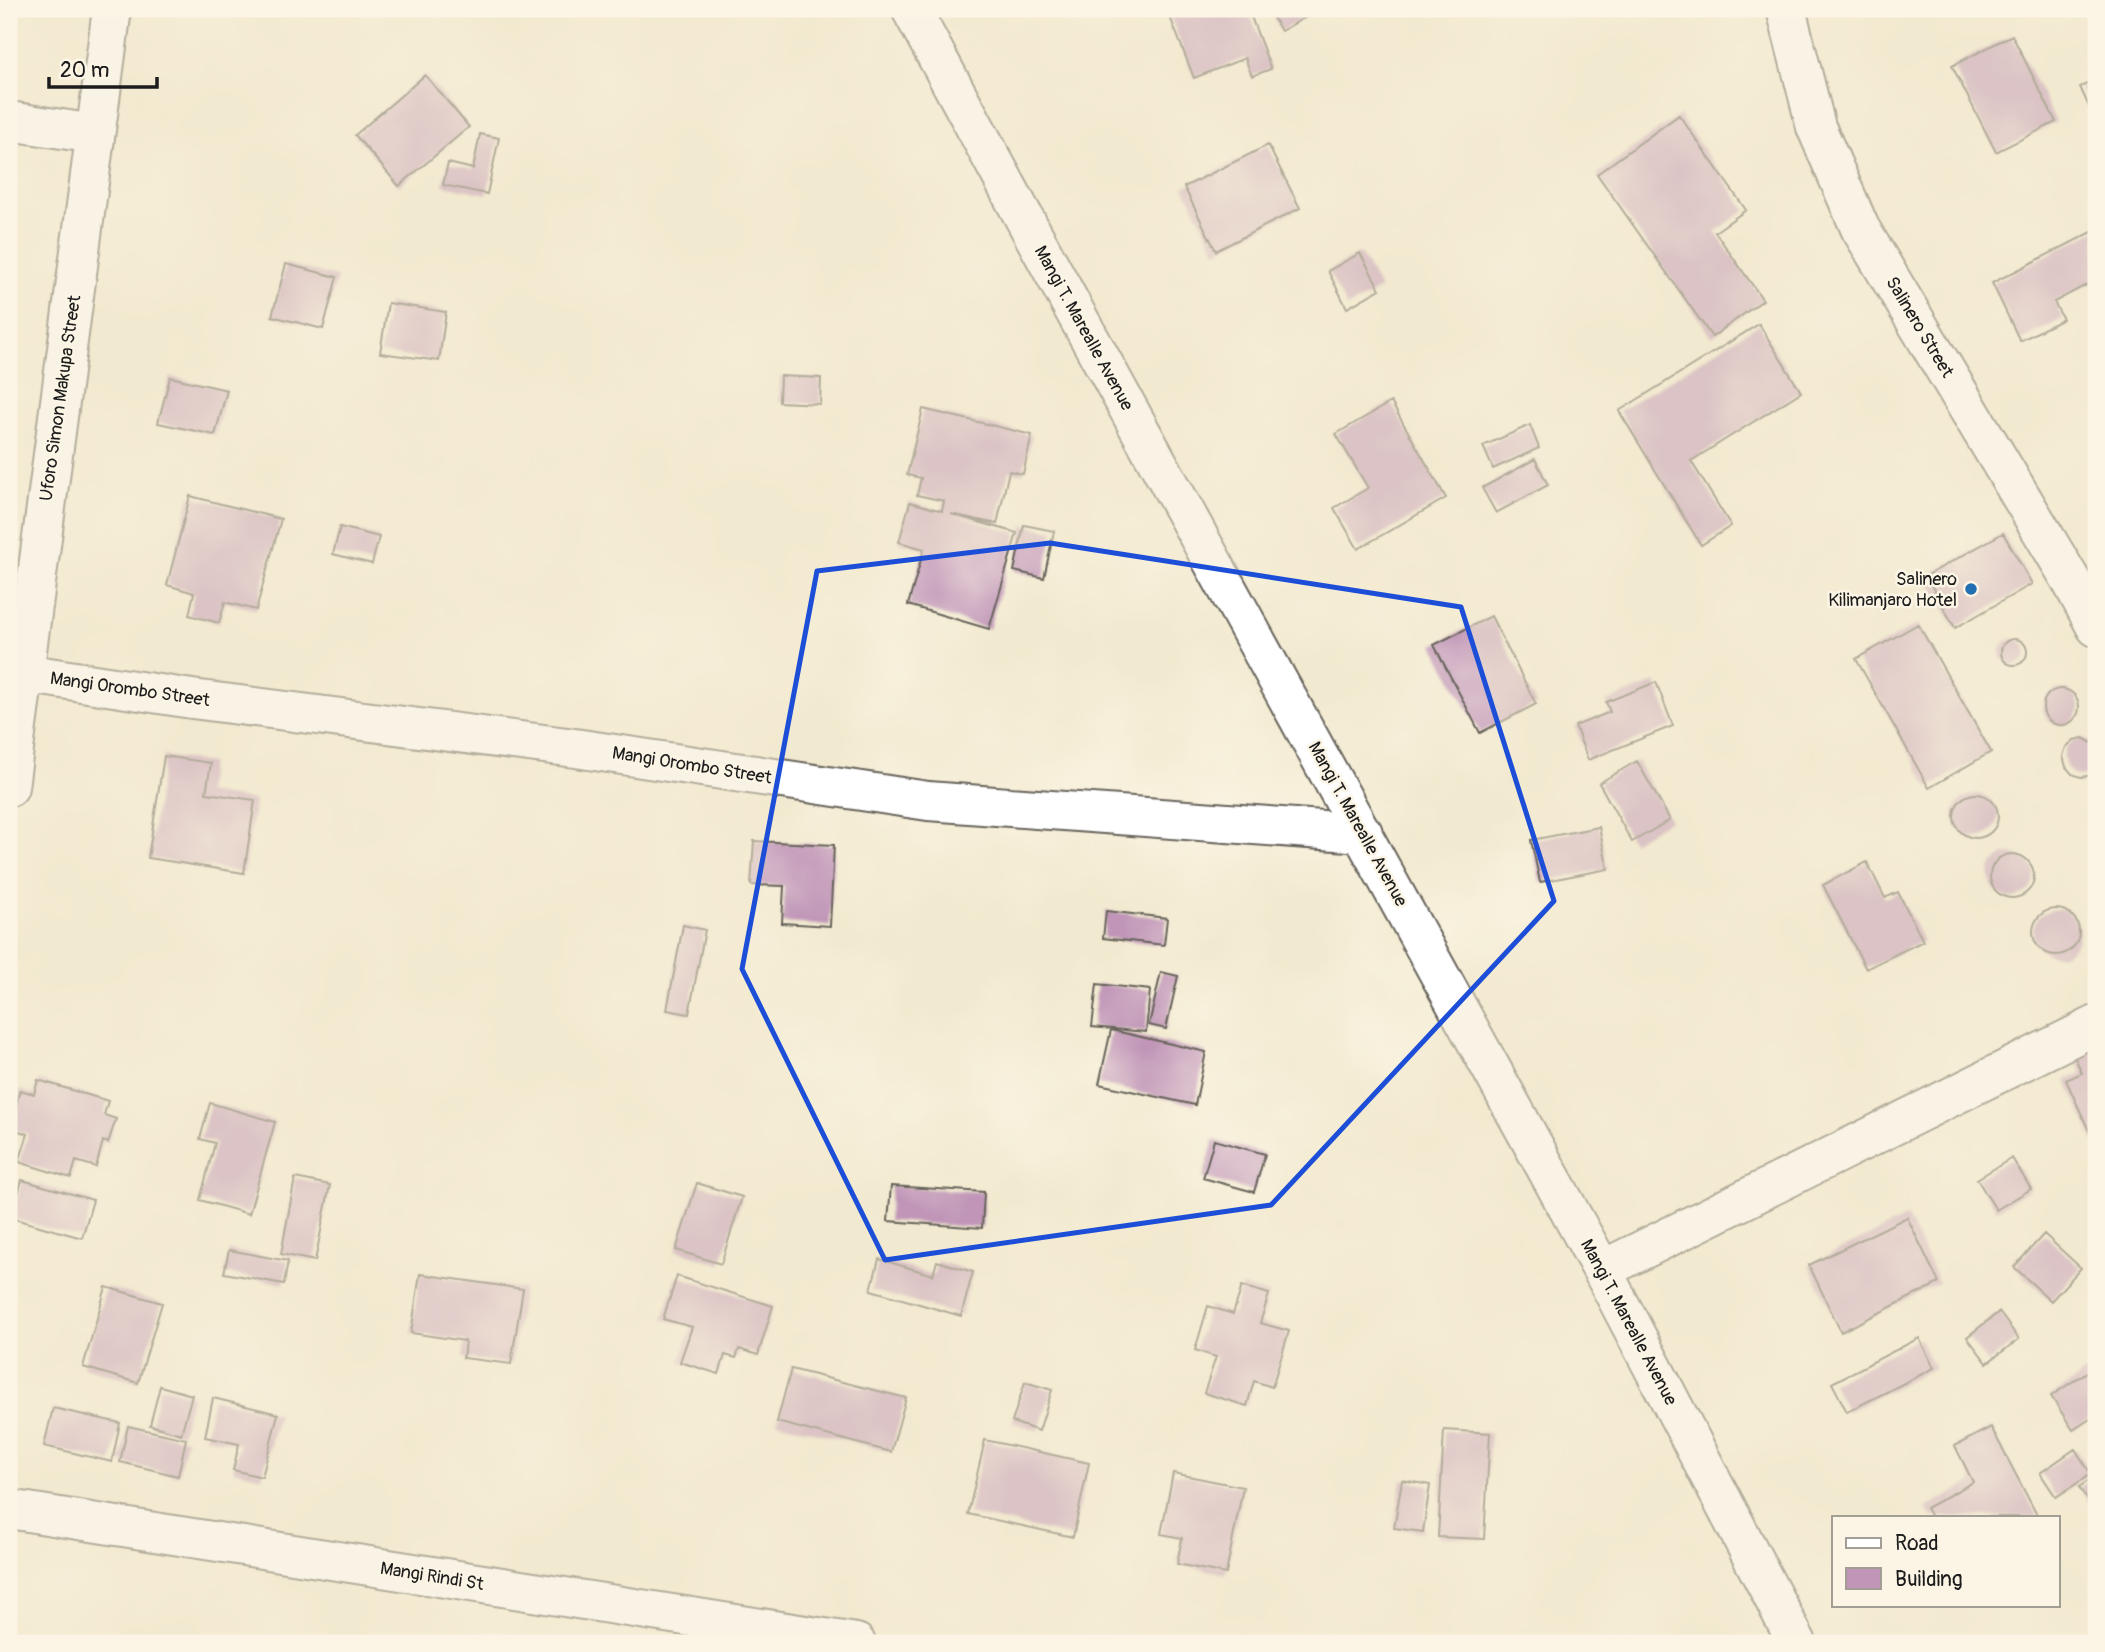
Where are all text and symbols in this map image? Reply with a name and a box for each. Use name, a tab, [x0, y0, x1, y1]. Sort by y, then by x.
scale bar	[49, 46, 158, 90]
text: 20 m	[60, 57, 109, 84]
street label: Mangi T. Marealle Avenue	[1029, 242, 1139, 415]
street label: Salinero Street	[1880, 273, 1959, 383]
street label: Uforo Simon Makupa Street	[35, 293, 86, 503]
place label: Salinero Kilimanjaro Hotel	[1828, 568, 1957, 612]
marker: Salinero Kilimanjaro Hotel	[1963, 581, 1979, 597]
street label: Mangi Orombo Street	[49, 667, 212, 712]
street label: Mangi T. Marealle Avenue	[1303, 738, 1413, 911]
street label: Mangi Orombo Street	[611, 742, 774, 790]
street label: Mangi T. Marealle Avenue	[1575, 1235, 1682, 1409]
legend	[1832, 1516, 2060, 1606]
text: Road	[1895, 1530, 1939, 1557]
street label: Mangi Rindi St	[379, 1557, 486, 1596]
text: Building	[1895, 1566, 1962, 1593]

